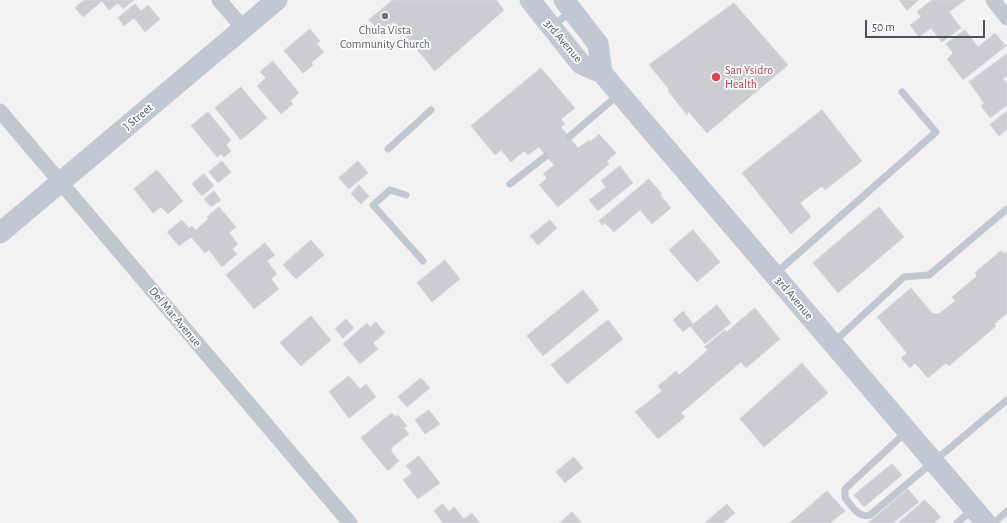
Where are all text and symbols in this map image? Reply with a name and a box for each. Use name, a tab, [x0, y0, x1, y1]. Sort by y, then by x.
marker: Chula Vista Community Church	[380, 11, 390, 21]
scale bar	[867, 12, 987, 38]
street label: 3rd Avenue	[541, 16, 585, 66]
text: 50 m	[872, 21, 895, 33]
place label: Chula Vista Community Church	[340, 23, 430, 51]
place label: San Ysidro Health	[725, 63, 773, 91]
marker: San Ysidro Health	[710, 71, 722, 83]
street label: J Street	[120, 101, 156, 133]
street label: 3rd Avenue	[772, 273, 816, 323]
street label: Del Mar Avenue	[146, 284, 204, 350]

